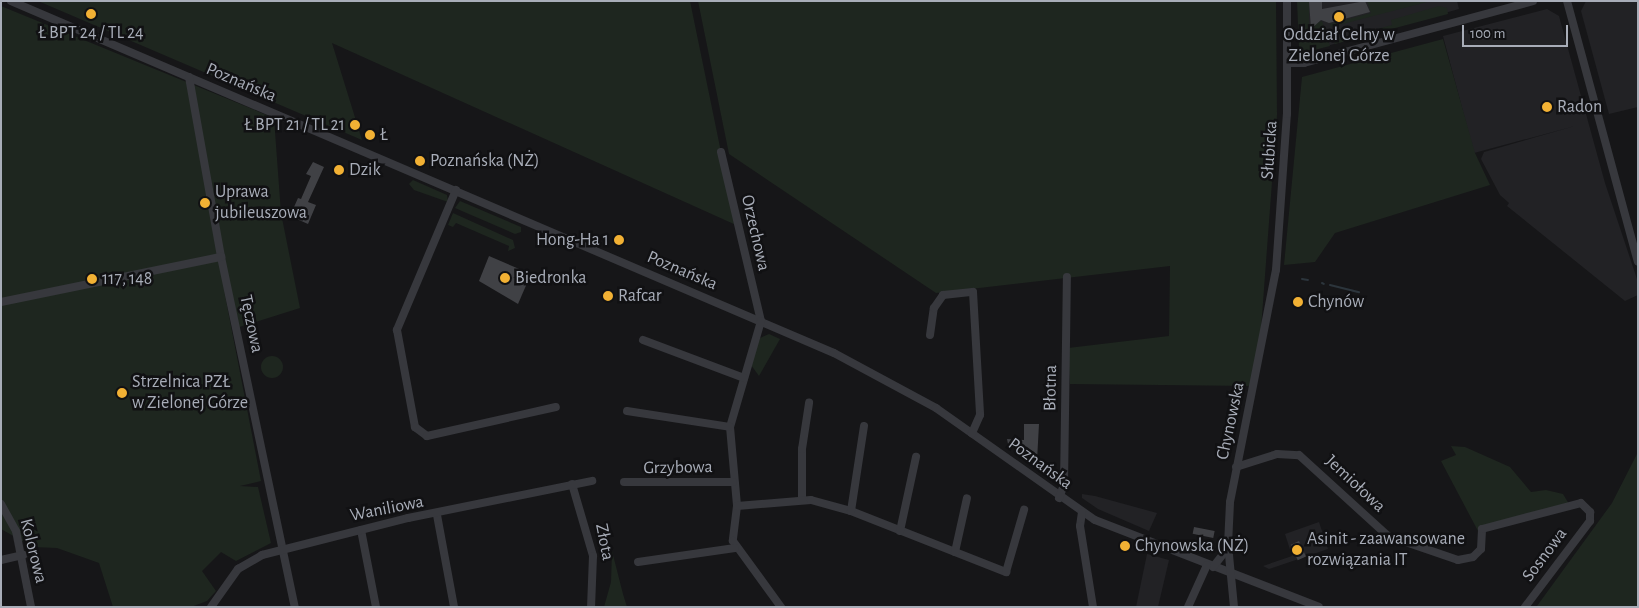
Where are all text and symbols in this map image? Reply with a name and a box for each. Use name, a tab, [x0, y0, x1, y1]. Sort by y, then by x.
marker: Ł BPT 24 / TL 24	[85, 8, 97, 20]
marker: Oddział Celny w Zielonej Górze	[1333, 11, 1345, 23]
scale bar	[1464, 15, 1570, 47]
place label: Ł BPT 24 / TL 24	[38, 22, 144, 44]
place label: Oddział Celny w Zielonej Górze	[1283, 25, 1395, 68]
text: 100 m	[1470, 26, 1505, 41]
street label: Poznańska	[203, 59, 279, 107]
place label: Radon	[1557, 96, 1602, 118]
marker: Radon	[1541, 101, 1553, 113]
place label: Ł BPT 21 / TL 21	[244, 114, 345, 136]
marker: Ł BPT 21 / TL 21	[349, 119, 361, 131]
street label: Słubicka	[1257, 120, 1283, 180]
place label: Ł	[380, 124, 388, 146]
marker: Ł	[364, 129, 376, 141]
place label: Poznańska (NŻ)	[430, 150, 540, 172]
marker: Poznańska (NŻ)	[414, 155, 426, 167]
place label: Dzik	[349, 159, 381, 181]
marker: Dzik	[333, 164, 345, 176]
place label: Uprawa jubileuszowa	[215, 182, 307, 224]
street label: Orzechowa	[736, 193, 774, 273]
marker: Uprawa jubileuszowa	[199, 197, 211, 209]
place label: Hong-Ha 1	[536, 229, 609, 251]
marker: Hong-Ha 1	[613, 234, 625, 246]
street label: Poznańska	[644, 247, 720, 295]
place label: Biedronka	[515, 267, 587, 289]
place label: 117, 148	[102, 268, 152, 290]
marker: Biedronka	[499, 272, 511, 284]
marker: 117, 148	[86, 273, 98, 285]
place label: Rafcar	[618, 285, 662, 307]
marker: Rafcar	[602, 290, 614, 302]
place label: Chynów	[1308, 291, 1364, 313]
street label: Tęczowa	[234, 293, 268, 355]
marker: Chynów	[1292, 296, 1304, 308]
street label: Błotna	[1040, 365, 1062, 411]
place label: Strzelnica PZŁ w Zielonej Górze	[132, 372, 248, 414]
street label: Chynowska	[1212, 380, 1250, 462]
marker: Strzelnica PZŁ w Zielonej Górze	[116, 387, 128, 399]
street label: Poznańska	[1004, 433, 1076, 495]
street label: Jemiołowa	[1320, 451, 1390, 517]
street label: Grzybowa	[643, 457, 713, 479]
street label: Waniliowa	[348, 491, 426, 527]
street label: Kolorowa	[15, 516, 51, 586]
street label: Złota	[590, 522, 618, 562]
street label: Sosnowa	[1518, 524, 1572, 586]
place label: Asinit - zaawansowane rozwiązania IT	[1307, 529, 1465, 572]
place label: Chynowska (NŻ)	[1135, 535, 1249, 557]
marker: Chynowska (NŻ)	[1119, 540, 1131, 552]
marker: Asinit - zaawansowane rozwiązania IT	[1291, 544, 1303, 556]

